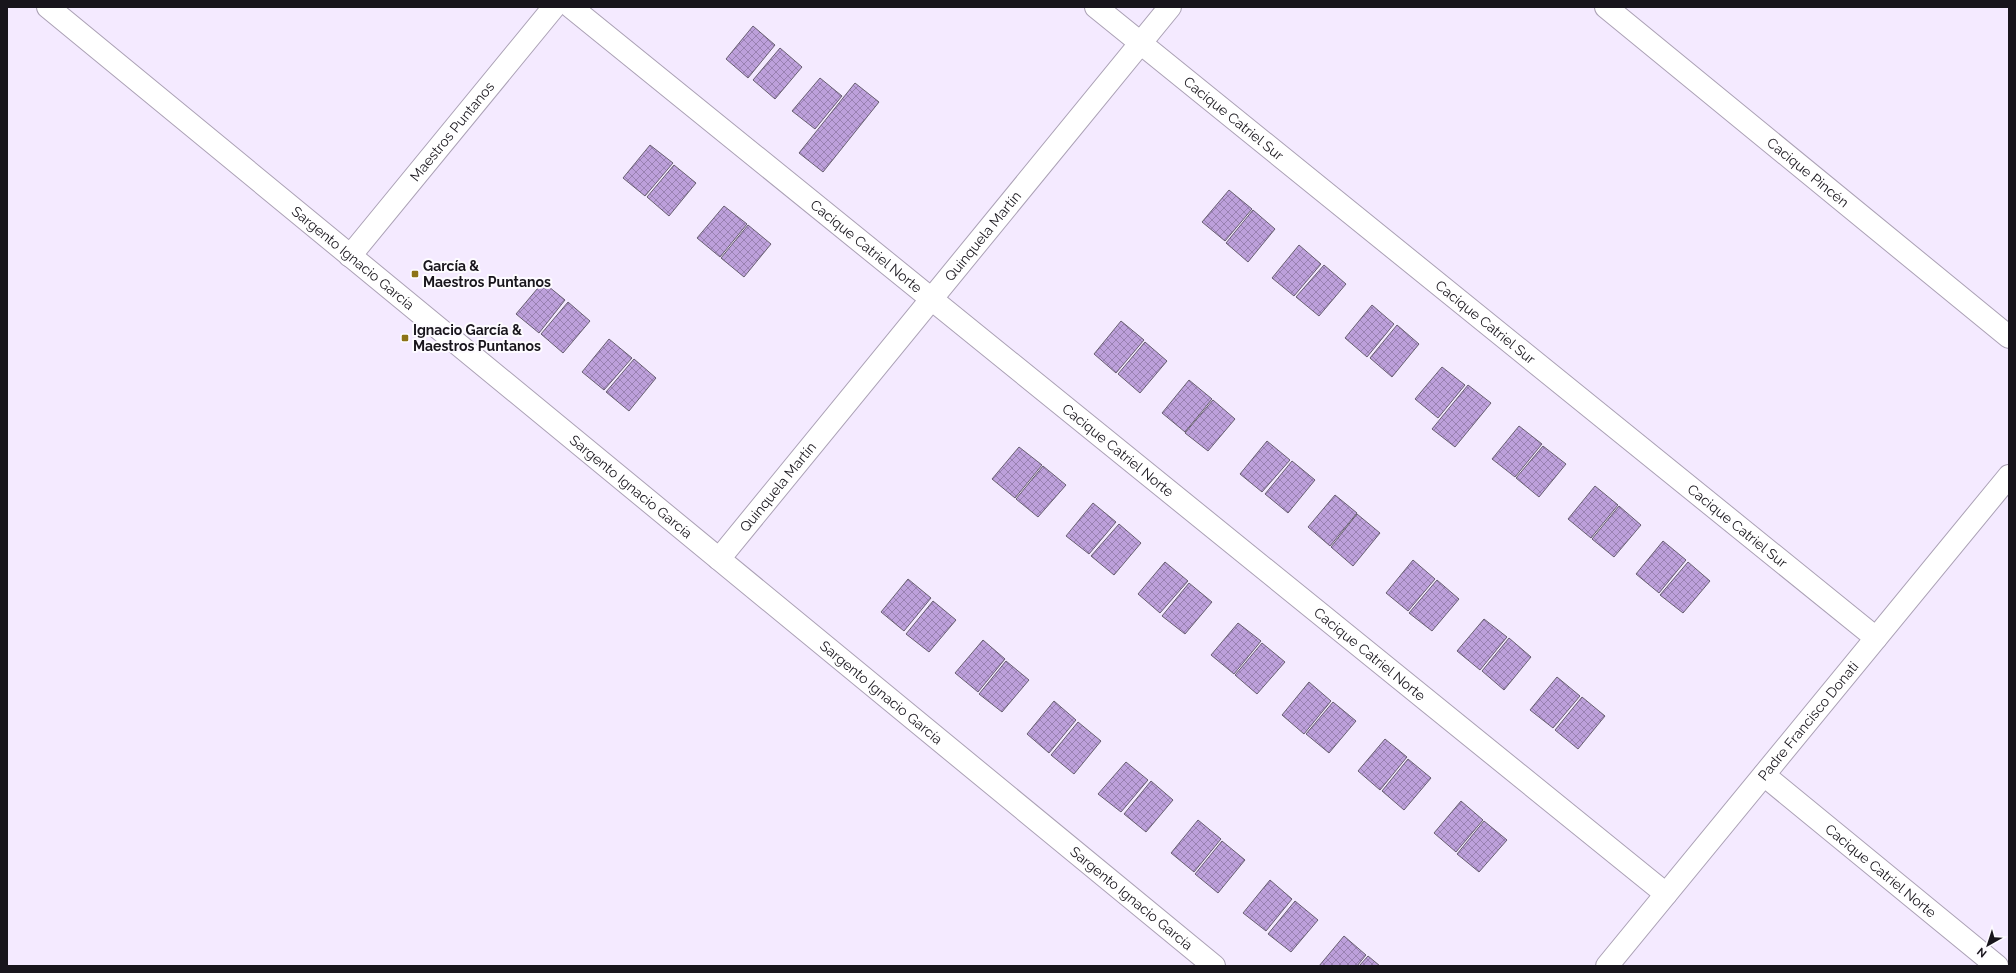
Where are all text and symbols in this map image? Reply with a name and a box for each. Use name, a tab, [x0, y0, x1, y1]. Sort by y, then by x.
street label: Cacique Catriel Sur	[1181, 73, 1287, 163]
street label: Maestros Puntanos	[407, 78, 498, 184]
street label: Cacique Pincén	[1764, 134, 1852, 210]
street label: Quinquela Martín	[942, 188, 1024, 284]
street label: Cacique Catriel Norte	[807, 196, 925, 296]
street label: Sargento Ignacio García	[289, 203, 417, 313]
place label: García & Maestros Puntanos	[423, 258, 551, 290]
marker: García & Maestros Puntanos	[410, 269, 420, 279]
street label: Cacique Catriel Sur	[1432, 277, 1539, 367]
place label: Ignacio García & Maestros Puntanos	[413, 322, 541, 354]
marker: Ignacio García & Maestros Puntanos	[400, 333, 410, 343]
street label: Cacique Catriel Norte	[1059, 400, 1177, 500]
street label: Sargento Ignacio García	[567, 432, 696, 542]
street label: Quinquela Martín	[737, 439, 819, 535]
street label: Cacique Catriel Sur	[1684, 481, 1791, 571]
street label: Cacique Catriel Norte	[1311, 604, 1429, 704]
street label: Sargento Ignacio García	[817, 637, 946, 747]
street label: Padre Francisco Donati	[1755, 658, 1861, 784]
street label: Cacique Catriel Norte	[1822, 821, 1939, 921]
street label: Sargento Ignacio García	[1067, 843, 1196, 953]
north arrow	[1968, 925, 2008, 965]
text: N	[1975, 945, 1989, 960]

